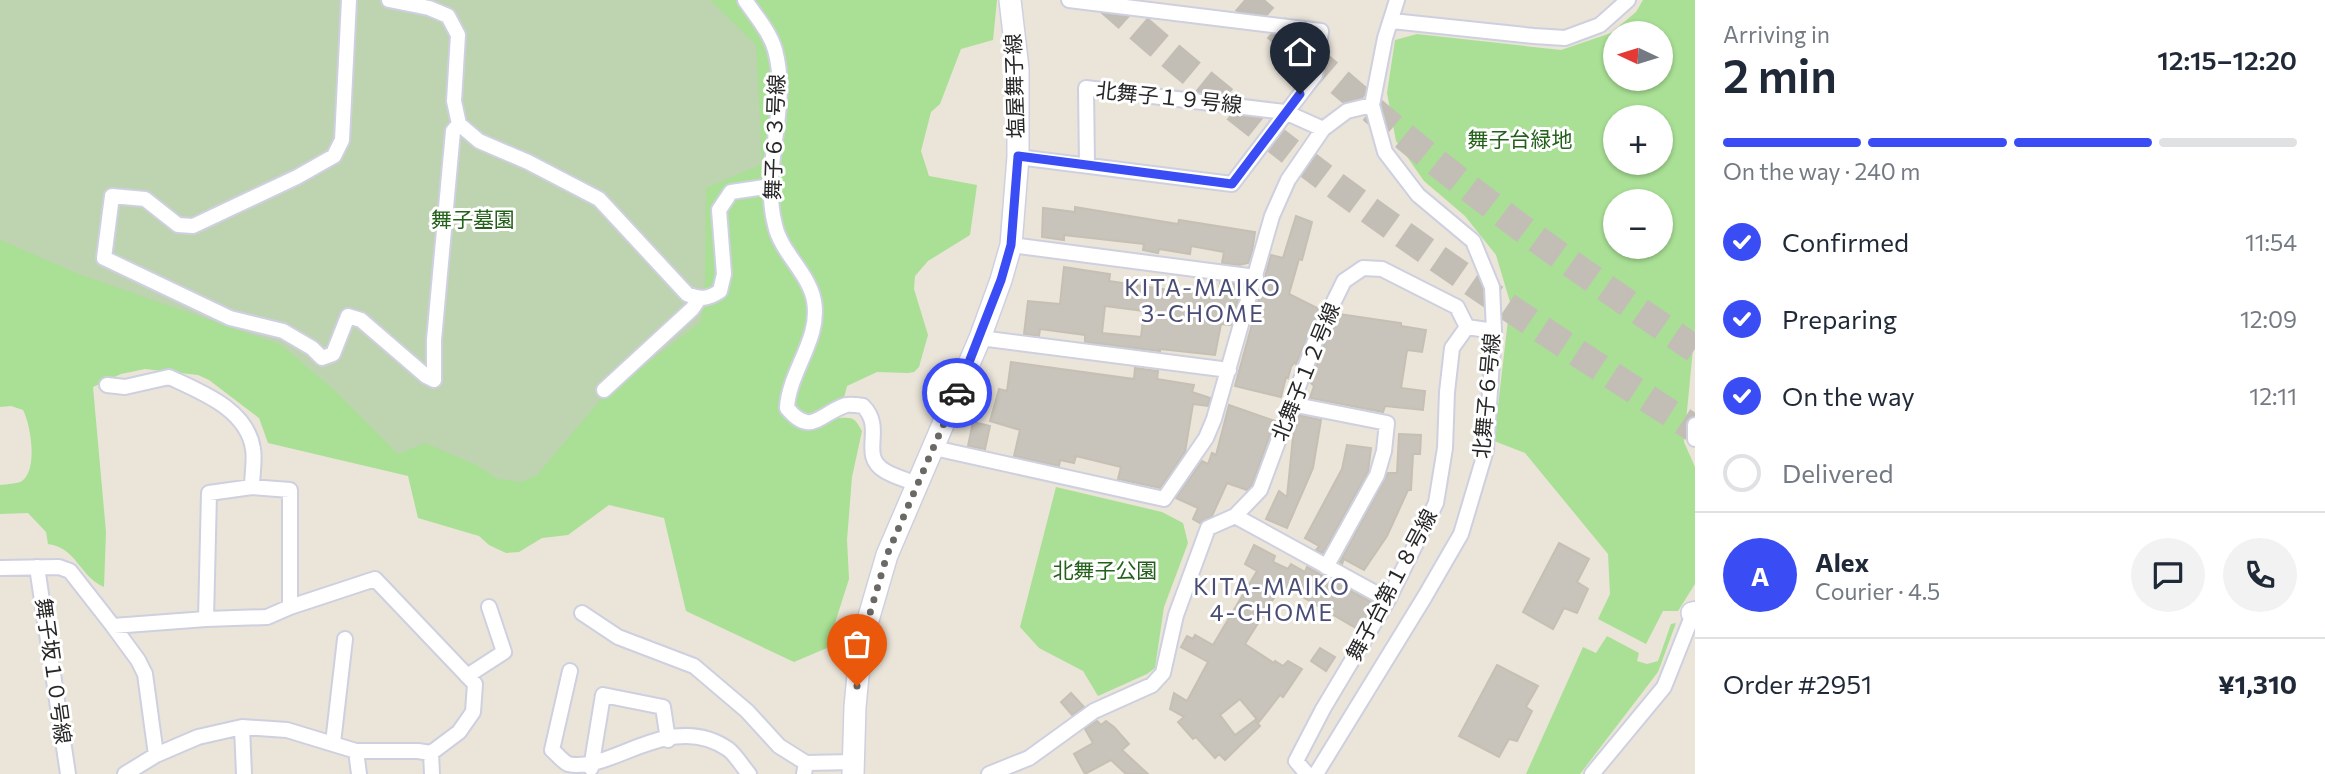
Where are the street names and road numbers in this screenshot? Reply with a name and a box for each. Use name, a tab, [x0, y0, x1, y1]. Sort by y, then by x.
street label: 塩屋舞子線	[999, 33, 1028, 139]
street label: 舞子６３号線	[759, 74, 788, 200]
street label: 北舞子１９号線	[1095, 76, 1244, 117]
street label: 北舞子１２号線	[1265, 299, 1344, 444]
street label: 北舞子６号線	[1468, 332, 1503, 460]
street label: 舞子台第１８号線	[1340, 504, 1441, 664]
street label: 舞子坂１０号線	[32, 596, 77, 745]

